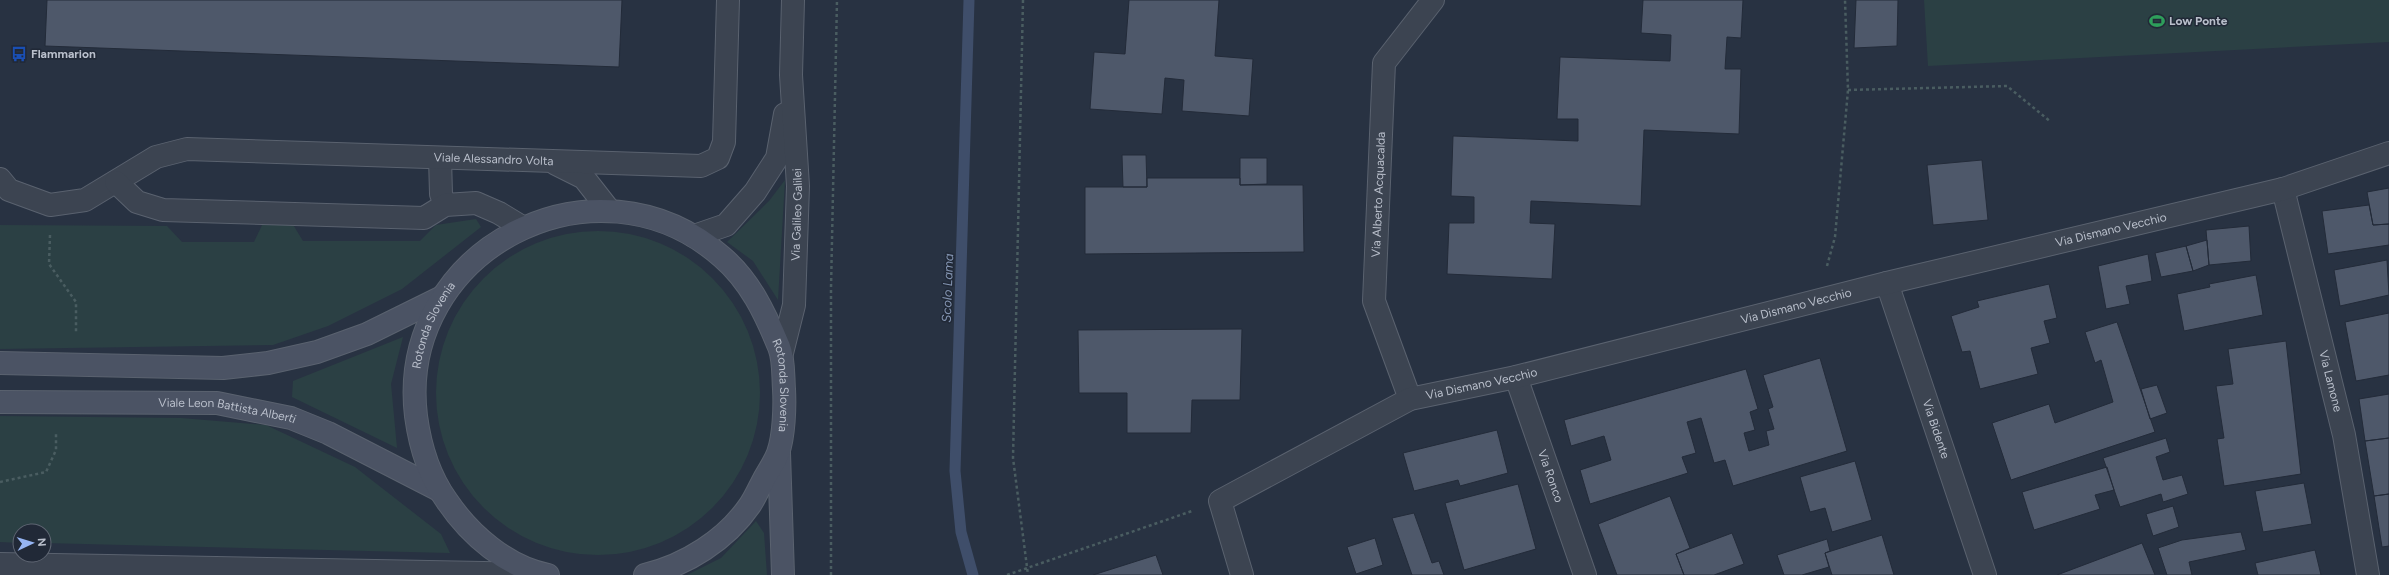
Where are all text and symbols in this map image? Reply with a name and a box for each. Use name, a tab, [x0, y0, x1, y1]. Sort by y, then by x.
sports icon: Low Ponte	[2148, 12, 2166, 30]
place label: Low Ponte	[2169, 14, 2228, 28]
bus stop icon: Flammarion	[10, 45, 28, 63]
place label: Flammarion	[31, 47, 96, 61]
street label: Via Alberto Acquacalda	[1369, 131, 1388, 258]
street label: Viale Alessandro Volta	[433, 150, 554, 168]
street label: Via Galileo Galilei	[788, 168, 805, 261]
street label: Via Dismano Vecchio	[2054, 210, 2168, 250]
water label: Scolo Lama	[939, 253, 956, 323]
street label: Rotonda Slovenia	[409, 279, 458, 370]
street label: Via Dismano Vecchio	[1739, 285, 1853, 327]
street label: Rotonda Slovenia	[769, 337, 791, 433]
street label: Via Lamone	[2316, 349, 2345, 414]
street label: Via Dismano Vecchio	[1425, 365, 1539, 403]
street label: Viale Leon Battista Alberti	[158, 396, 298, 426]
street label: Via Bidente	[1920, 397, 1953, 461]
street label: Via Ronco	[1535, 448, 1566, 504]
north arrow	[12, 523, 52, 563]
text: N	[35, 538, 48, 547]

